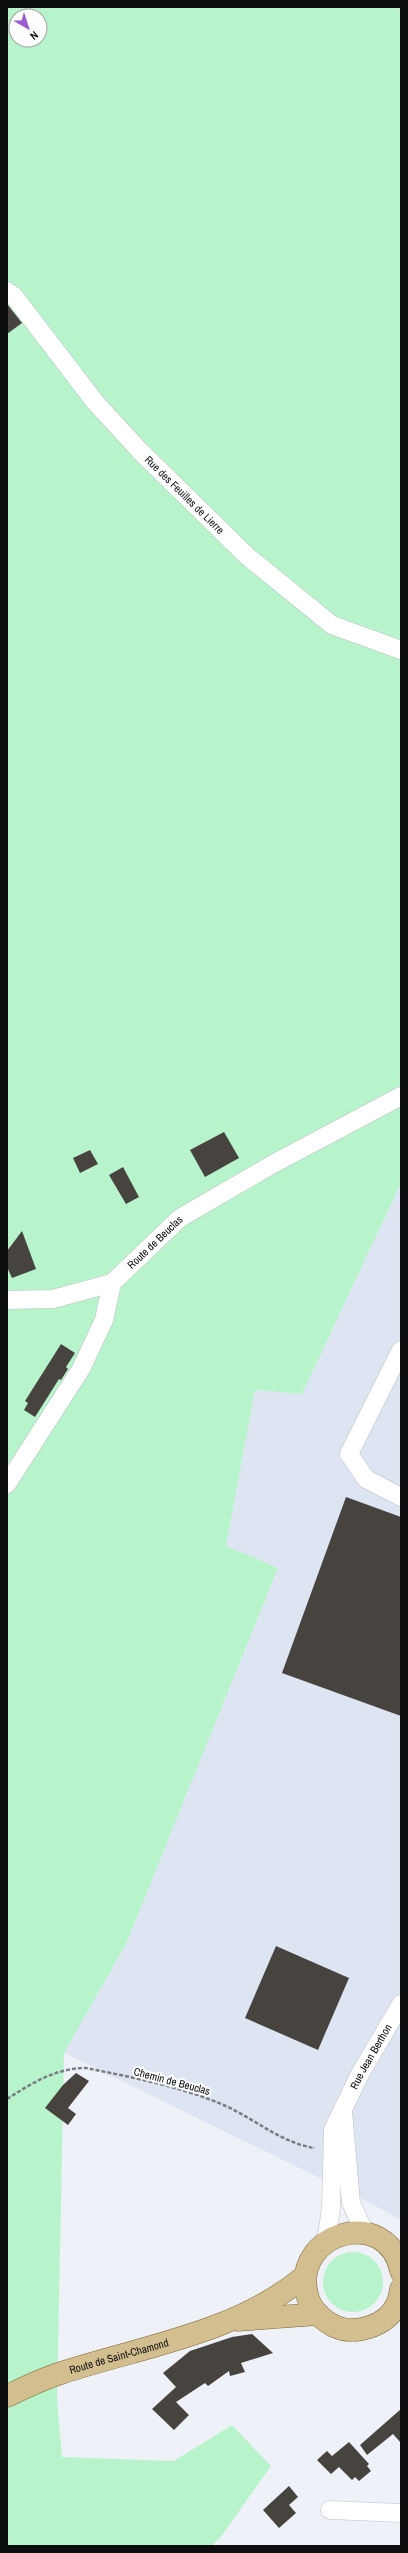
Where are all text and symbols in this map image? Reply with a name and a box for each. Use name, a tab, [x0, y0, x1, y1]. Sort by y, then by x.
north arrow	[8, 8, 48, 48]
text: N	[27, 28, 41, 43]
street label: Rue des Feuilles de Lierre	[142, 453, 227, 537]
street label: Route de Beuclas	[124, 1212, 186, 1272]
street label: Rue Jean Berthon	[347, 2021, 395, 2091]
street label: Chemin de Beuclas	[132, 2064, 212, 2098]
street label: Route de Saint-Chamond	[67, 2335, 170, 2377]

